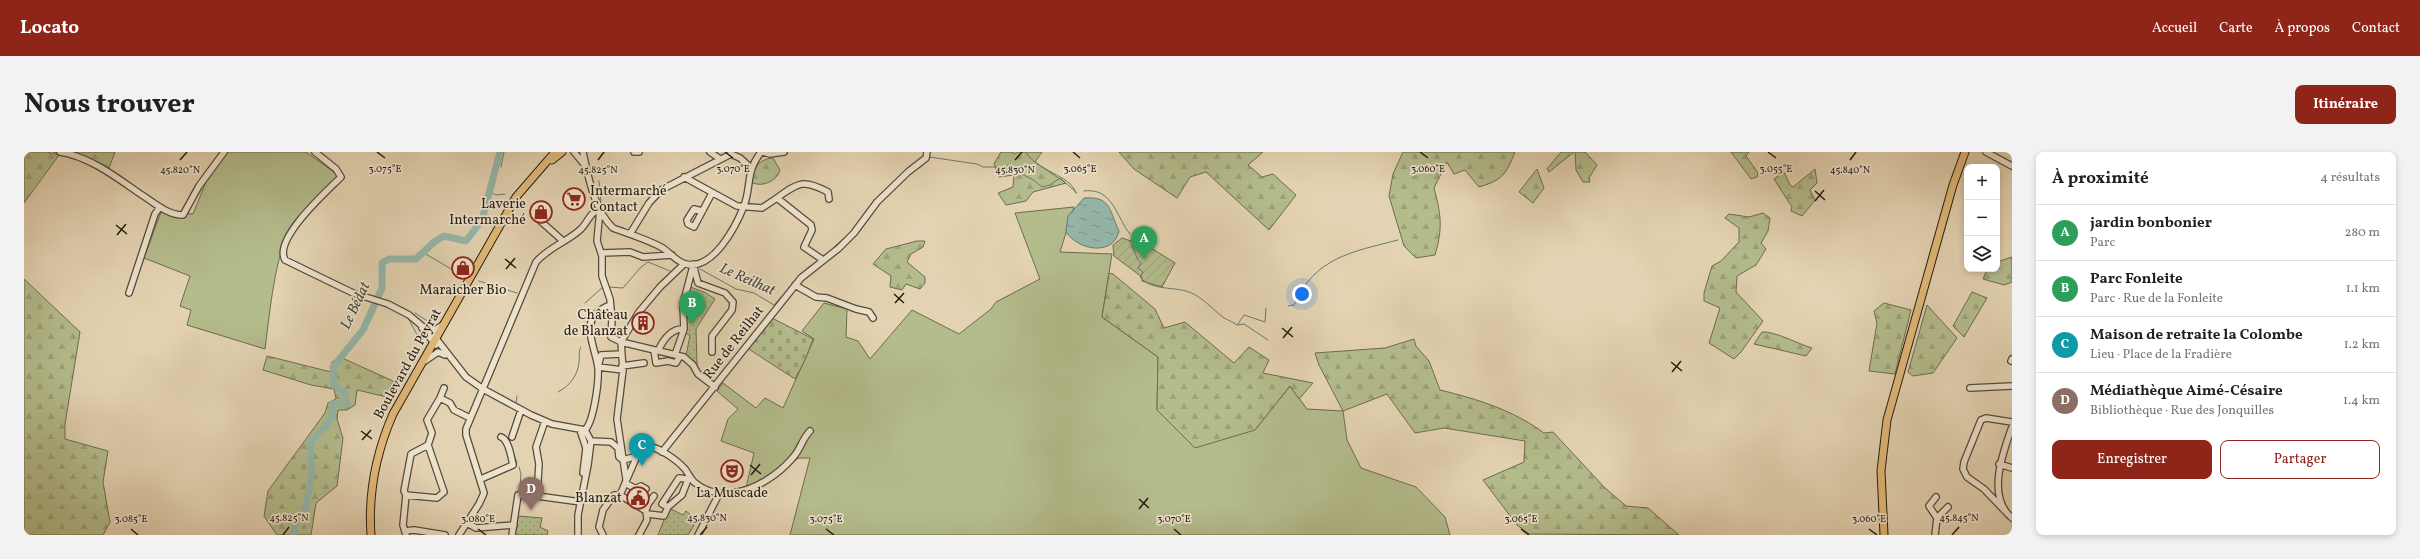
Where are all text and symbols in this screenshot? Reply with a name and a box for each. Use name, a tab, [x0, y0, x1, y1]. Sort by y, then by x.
text: Locato	[20, 15, 79, 41]
text: Accueil	[2152, 19, 2197, 38]
text: Carte	[2219, 19, 2253, 38]
text: À propos	[2275, 19, 2330, 38]
text: Contact	[2352, 19, 2400, 38]
text: Nous trouver	[24, 85, 195, 124]
button: Itinéraire	[2295, 85, 2396, 124]
text: 3.075°E	[369, 162, 401, 176]
text: 3.070°E	[716, 162, 750, 176]
text: 3.065°E	[1063, 162, 1097, 176]
text: 3.060°E	[1411, 162, 1445, 176]
text: 3.055°E	[1760, 162, 1792, 176]
text: 45.820°N	[160, 163, 201, 177]
text: 45.825°N	[578, 163, 618, 177]
text: 45.830°N	[995, 163, 1035, 177]
text: 45.840°N	[1830, 163, 1871, 177]
map controls	[1964, 164, 2000, 272]
button: +	[1964, 164, 2000, 200]
text: À proximité	[2052, 167, 2149, 190]
text: 4 résultats	[2320, 169, 2380, 187]
place label: Intermarché Contact	[590, 182, 667, 217]
supermarket icon: Intermarché Contact	[561, 186, 587, 212]
place label: Laverie Intermarché	[449, 195, 526, 230]
shop icon: Laverie Intermarché	[528, 199, 554, 225]
button: −	[1964, 200, 2000, 236]
text: jardin bonbonier	[2090, 213, 2212, 234]
text: A	[2060, 224, 2070, 242]
text: 280 m	[2344, 224, 2380, 242]
pin: A	[1131, 226, 1157, 259]
text: Parc	[2090, 234, 2115, 252]
button: layers	[1964, 236, 2000, 272]
shop icon: Maraicher Bio	[450, 255, 476, 281]
water label: Le Reilhat	[716, 258, 779, 302]
text: Parc Fonleite	[2090, 269, 2183, 290]
water label: Le Bédat	[336, 278, 377, 333]
text: B	[2061, 280, 2069, 298]
text: 1.1 km	[2346, 280, 2380, 298]
place label: Maraicher Bio	[420, 281, 507, 300]
your location	[1292, 284, 1312, 304]
text: Parc · Rue de la Fonleite	[2090, 290, 2223, 308]
pin: B	[679, 291, 705, 324]
street label: Rue de Reilhat	[699, 302, 769, 384]
street label: Boulevard du Peyrat	[370, 305, 446, 423]
place label: Château de Blanzat	[564, 306, 628, 341]
building icon: Château de Blanzat	[630, 310, 656, 336]
text: Maison de retraite la Colombe	[2090, 325, 2303, 346]
text: C	[2061, 336, 2069, 354]
text: 1.2 km	[2344, 336, 2380, 354]
text: Lieu · Place de la Fradière	[2090, 346, 2232, 364]
text: Médiathèque Aimé-Césaire	[2090, 381, 2283, 402]
text: D	[2060, 392, 2070, 410]
text: 1.4 km	[2343, 392, 2380, 410]
text: Bibliothèque · Rue des Jonquilles	[2090, 402, 2274, 420]
pin: C	[629, 433, 655, 466]
button: Enregistrer	[2052, 440, 2212, 479]
button: Partager	[2220, 440, 2380, 479]
theatre icon: La Muscade	[719, 458, 745, 484]
pin: D	[518, 477, 544, 510]
place label: La Muscade	[696, 484, 768, 503]
public building icon: Blanzat	[625, 485, 651, 511]
place label: Blanzat	[575, 489, 622, 508]
text: 45.825°N	[269, 511, 309, 525]
text: 45.830°N	[687, 511, 727, 525]
text: 45.845°N	[1939, 511, 1979, 525]
text: 3.085°E	[114, 512, 148, 526]
text: 3.080°E	[461, 512, 495, 526]
text: 3.075°E	[810, 512, 842, 526]
text: 3.070°E	[1157, 512, 1191, 526]
text: 3.065°E	[1504, 512, 1538, 526]
text: 3.060°E	[1852, 512, 1886, 526]

